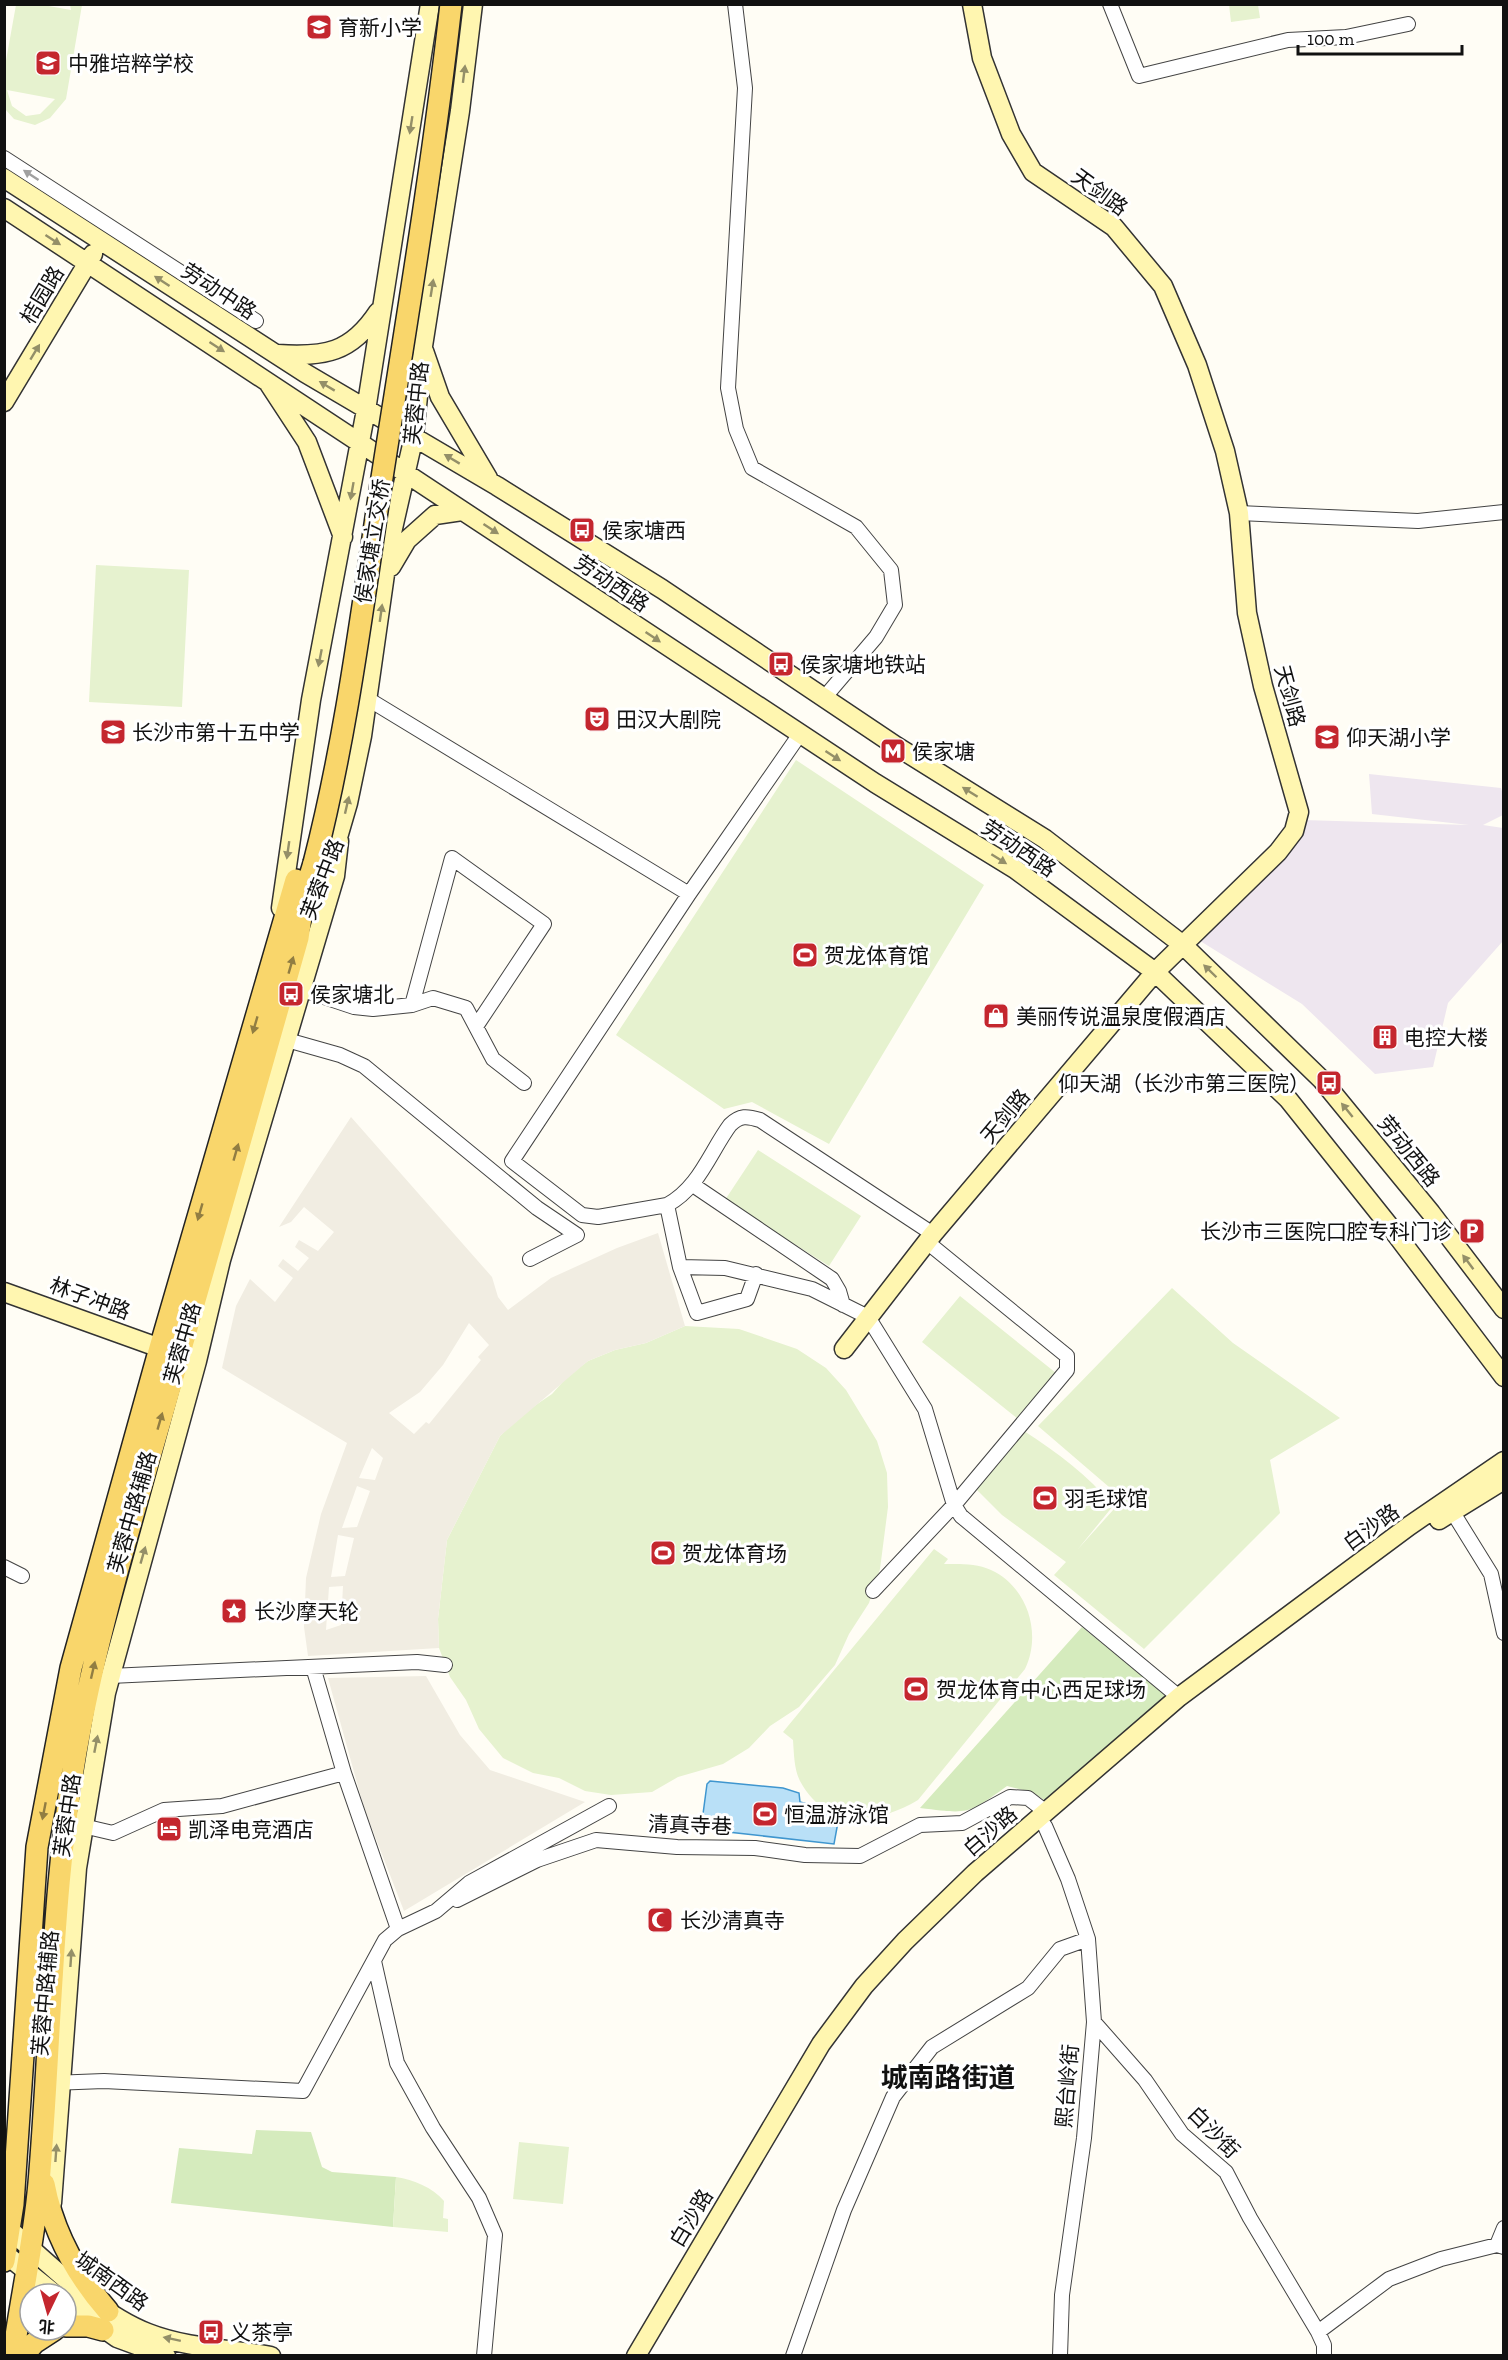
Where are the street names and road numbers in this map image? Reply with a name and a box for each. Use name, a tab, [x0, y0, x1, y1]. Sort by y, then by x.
street label: 天剑路	[1067, 163, 1133, 221]
street label: 劳动中路	[177, 258, 261, 324]
street label: 桔园路	[15, 262, 69, 328]
street label: 芙蓉中路	[399, 360, 433, 446]
street label: 侯家塘立交桥	[350, 477, 394, 605]
street label: 劳动西路	[570, 549, 654, 617]
street label: 天剑路	[1270, 662, 1310, 730]
street label: 劳动西路	[977, 814, 1061, 882]
street label: 芙蓉中路	[295, 835, 349, 923]
street label: 天剑路	[975, 1084, 1035, 1148]
street label: 劳动西路	[1373, 1110, 1445, 1192]
street label: 林子冲路	[46, 1272, 134, 1324]
street label: 芙蓉中路	[158, 1299, 206, 1387]
street label: 芙蓉中路辅路	[103, 1448, 161, 1576]
street label: 白沙路	[1338, 1498, 1404, 1556]
street label: 芙蓉中路	[49, 1772, 85, 1858]
street label: 白沙路	[958, 1801, 1022, 1861]
street label: 清真寺巷	[648, 1811, 732, 1839]
street label: 芙蓉中路辅路	[27, 1929, 63, 2057]
street label: 熙台岭街	[1051, 2043, 1083, 2129]
street label: 白沙街	[1183, 2101, 1245, 2163]
street label: 白沙路	[664, 2185, 718, 2251]
street label: 城南西路	[71, 2246, 153, 2316]

